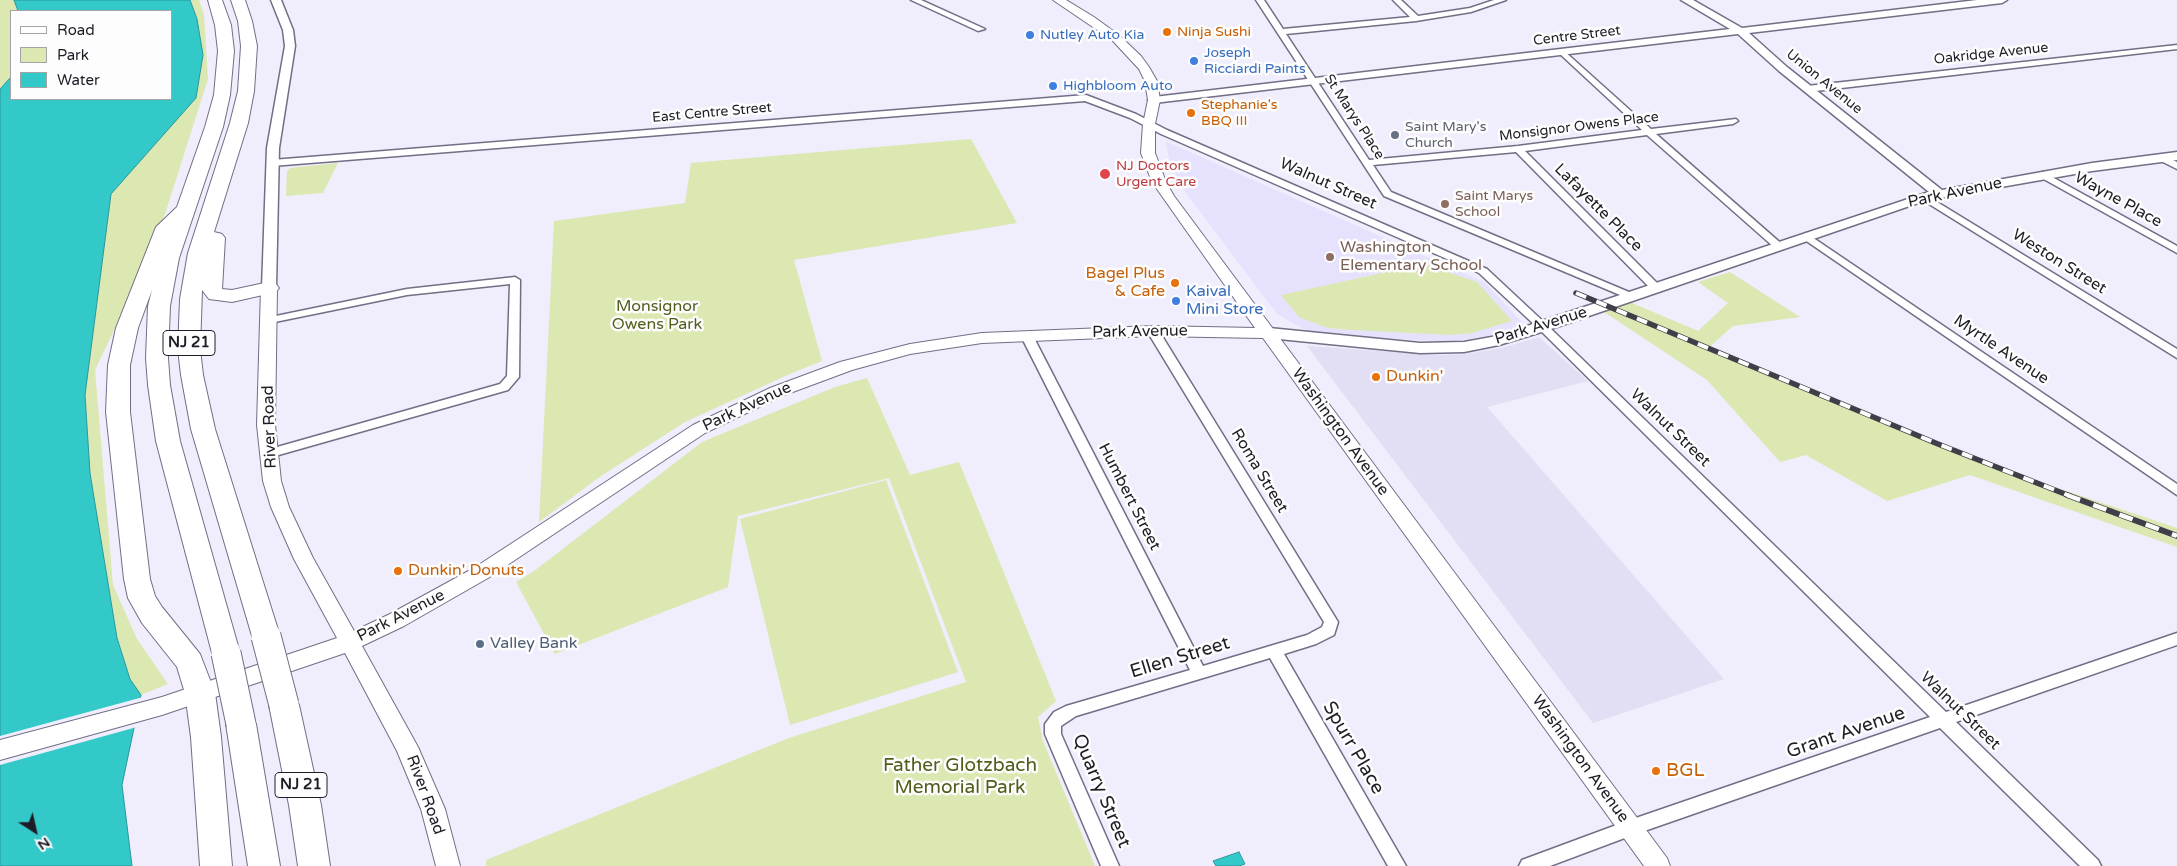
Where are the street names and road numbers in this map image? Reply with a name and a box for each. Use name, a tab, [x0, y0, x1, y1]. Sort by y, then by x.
street label: Centre Street	[1532, 22, 1622, 50]
street label: Oakridge Avenue	[1933, 40, 2049, 68]
street label: Union Avenue	[1783, 46, 1865, 118]
street label: St Marys Place	[1320, 71, 1388, 163]
street label: East Centre Street	[651, 99, 773, 127]
street label: Monsignor Owens Place	[1498, 109, 1660, 145]
street label: Walnut Street	[1277, 154, 1379, 214]
street label: Lafayette Place	[1550, 160, 1646, 256]
street label: Wayne Place	[2071, 168, 2165, 232]
street label: Park Avenue	[1906, 174, 2004, 212]
street label: Weston Street	[2008, 225, 2110, 299]
street label: Park Avenue	[1492, 303, 1590, 349]
street label: Myrtle Avenue	[1950, 311, 2052, 389]
street label: Park Avenue	[1092, 322, 1188, 342]
road number: NJ 21	[163, 330, 215, 356]
street label: Washington Avenue	[1287, 365, 1393, 499]
street label: Park Avenue	[700, 378, 794, 436]
street label: River Road	[259, 385, 281, 469]
street label: Walnut Street	[1626, 385, 1714, 471]
street label: Roma Street	[1226, 425, 1292, 517]
street label: Humbert Street	[1094, 440, 1164, 554]
street label: Park Avenue	[354, 586, 448, 646]
street label: Ellen Street	[1127, 632, 1233, 684]
street label: Walnut Street	[1916, 668, 2004, 754]
street label: Washington Avenue	[1527, 692, 1633, 826]
street label: Spurr Place	[1317, 697, 1389, 799]
street label: Grant Avenue	[1784, 702, 1908, 764]
street label: Quarry Street	[1067, 731, 1135, 851]
street label: River Road	[402, 753, 448, 837]
road number: NJ 21	[275, 772, 327, 798]

